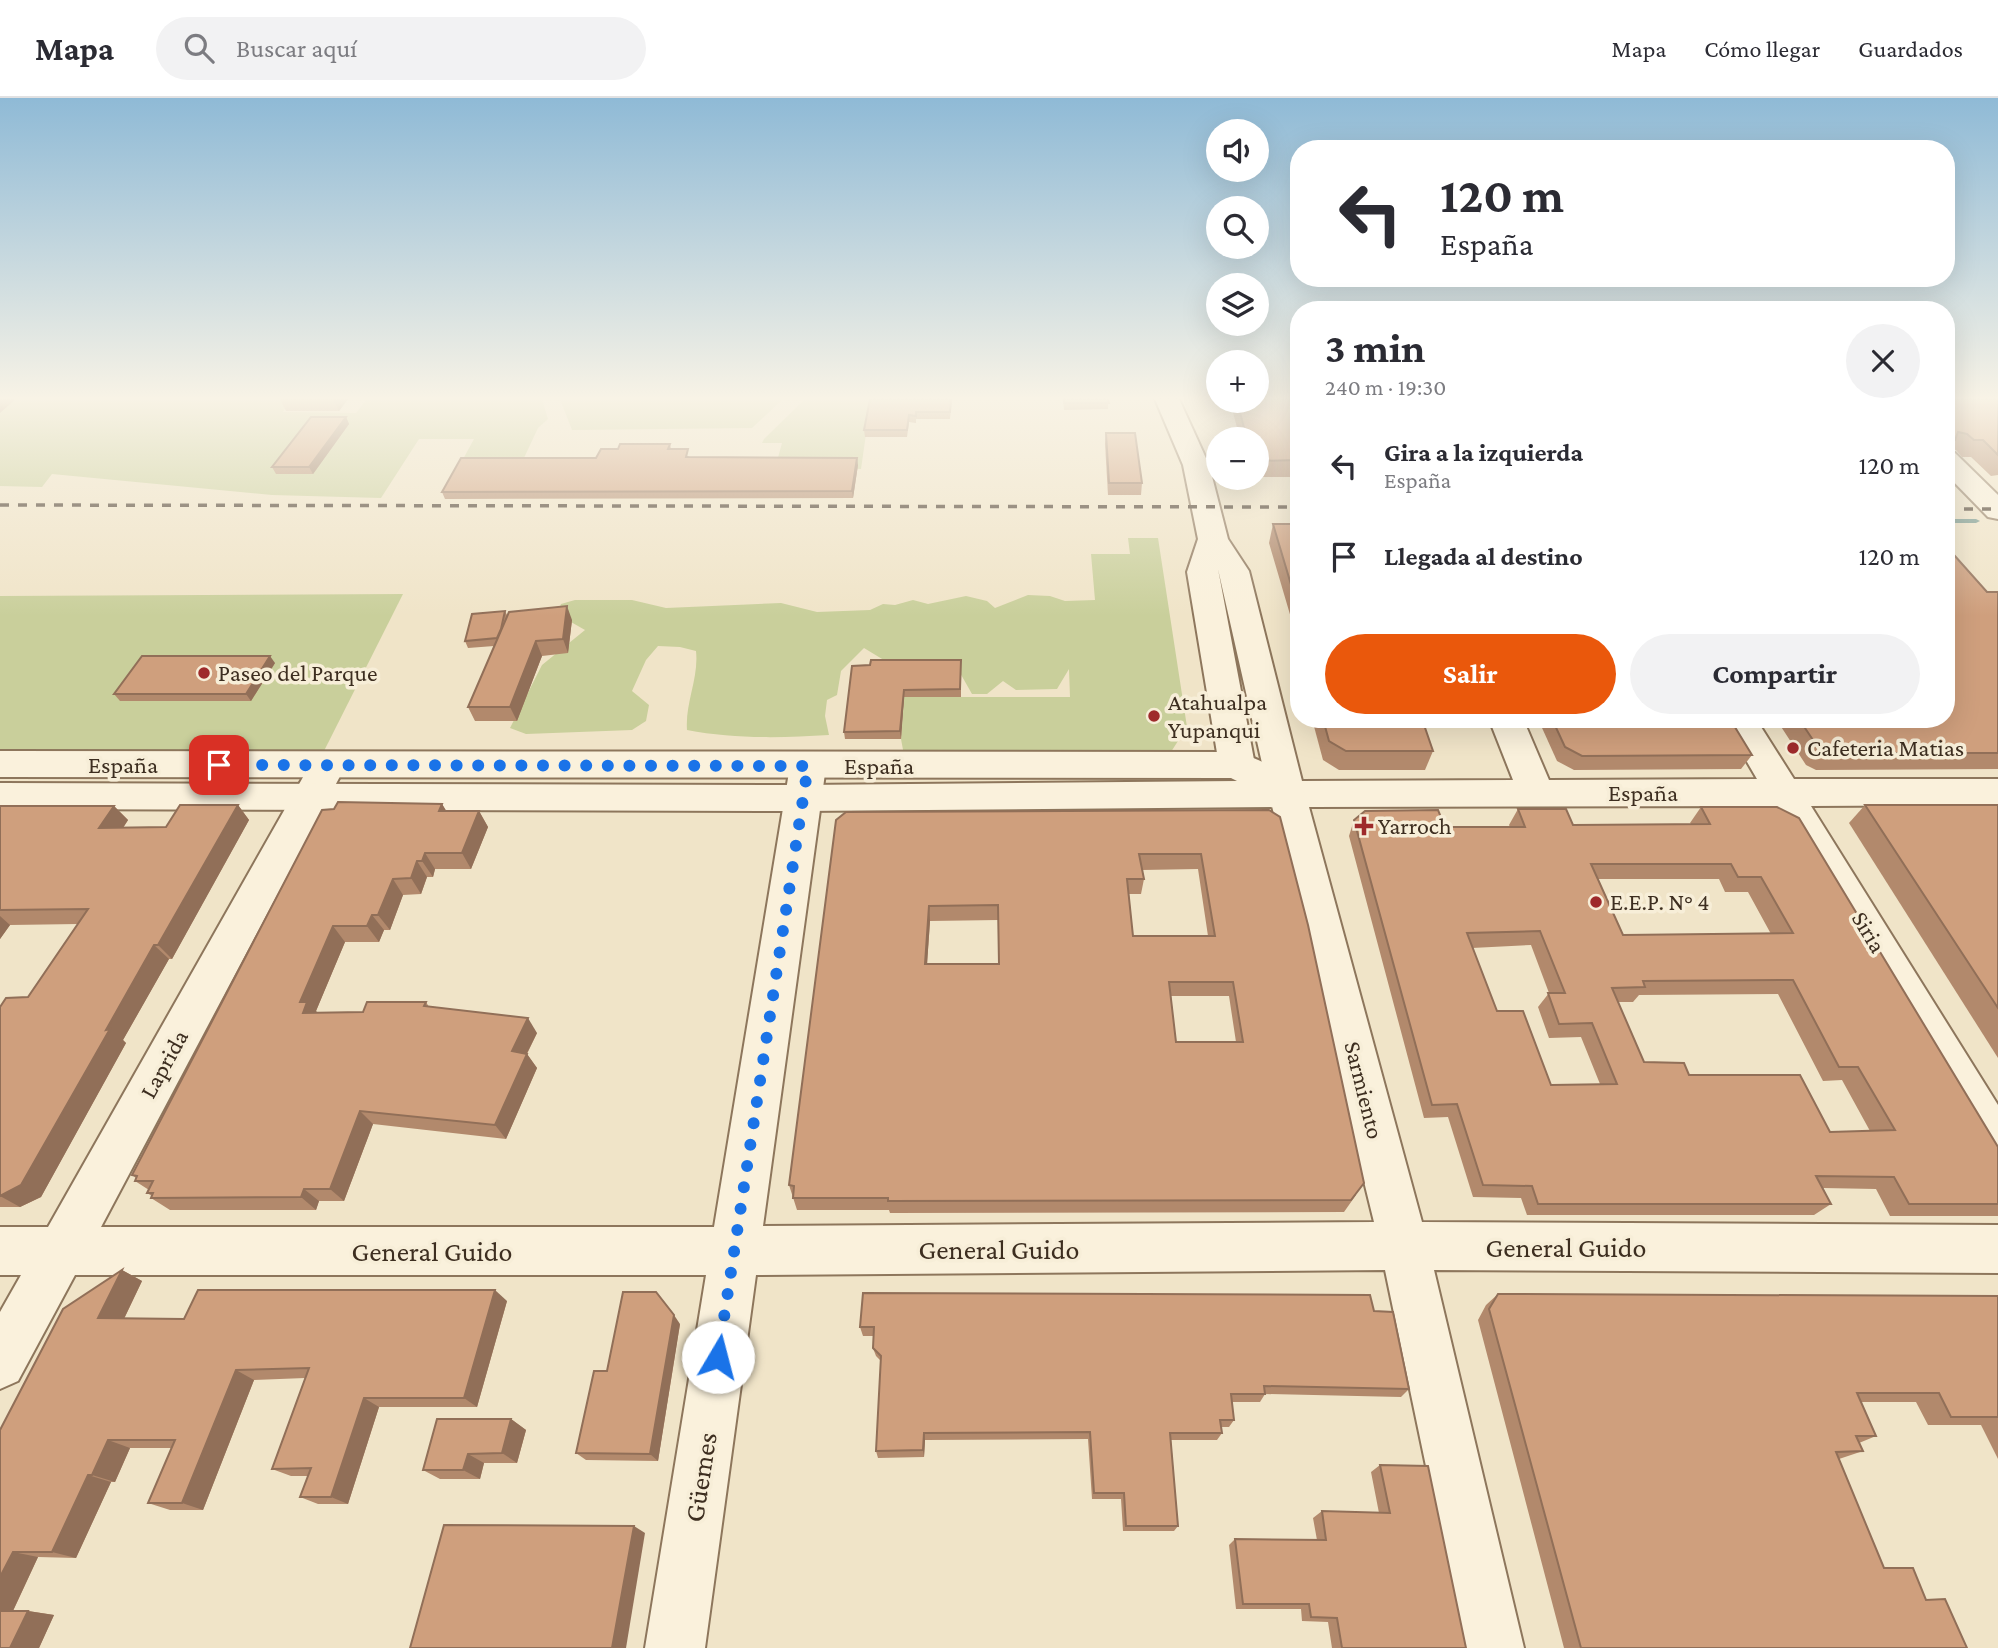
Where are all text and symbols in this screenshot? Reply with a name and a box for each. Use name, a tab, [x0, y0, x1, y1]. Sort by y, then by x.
search box	[156, 17, 646, 80]
icon: search	[180, 29, 218, 67]
text: Mapa	[35, 30, 114, 67]
text: Buscar aquí	[236, 34, 357, 63]
text: Mapa	[1612, 35, 1666, 62]
text: Cómo llegar	[1704, 35, 1820, 62]
text: Guardados	[1858, 35, 1963, 62]
map controls	[1206, 119, 1269, 490]
button: sound	[1206, 119, 1269, 182]
icon: left	[1325, 168, 1416, 259]
text: 120 m	[1440, 168, 1564, 223]
button: search	[1206, 196, 1269, 259]
text: España	[1440, 226, 1534, 262]
button: layers	[1206, 273, 1269, 336]
text: 3 min	[1325, 324, 1425, 371]
button: close	[1846, 324, 1920, 398]
button: +	[1206, 350, 1269, 413]
text: 240 m · 19:30	[1325, 374, 1446, 400]
button: −	[1206, 427, 1269, 490]
text: Gira a la izquierda	[1384, 438, 1583, 467]
icon: left	[1325, 447, 1363, 485]
text: 120 m	[1859, 451, 1920, 480]
text: España	[1384, 467, 1451, 493]
icon: arrive	[1325, 538, 1363, 576]
text: Llegada al destino	[1384, 542, 1583, 571]
text: 120 m	[1859, 542, 1920, 571]
button: Salir	[1325, 634, 1616, 714]
button: Compartir	[1630, 634, 1920, 714]
place label: Paseo del Parque	[218, 659, 378, 686]
marker: Paseo del Parque	[196, 665, 212, 681]
place label: Atahualpa Yupanqui	[1168, 688, 1267, 743]
marker: Atahualpa Yupanqui	[1146, 708, 1162, 724]
place label: Cafeteria Matias	[1807, 734, 1964, 761]
pin	[189, 735, 249, 795]
marker: Cafeteria Matias	[1785, 740, 1801, 756]
icon: arrive	[200, 746, 238, 784]
street label: España	[88, 751, 158, 778]
street label: España	[844, 752, 914, 779]
street label: España	[1608, 779, 1678, 806]
place label: Yarroch	[1378, 812, 1452, 839]
marker: Yarroch	[1356, 818, 1372, 834]
place label: E.E.P. N° 4	[1610, 888, 1709, 915]
marker: E.E.P. N° 4	[1588, 894, 1604, 910]
street label: Siria	[1847, 906, 1892, 957]
street label: Laprida	[134, 1025, 193, 1103]
street label: Sarmiento	[1339, 1038, 1390, 1141]
street label: General Guido	[1486, 1232, 1646, 1263]
street label: General Guido	[919, 1234, 1079, 1265]
street label: General Guido	[352, 1236, 512, 1267]
position arrow	[681, 1320, 755, 1394]
street label: Güemes	[678, 1430, 723, 1524]

